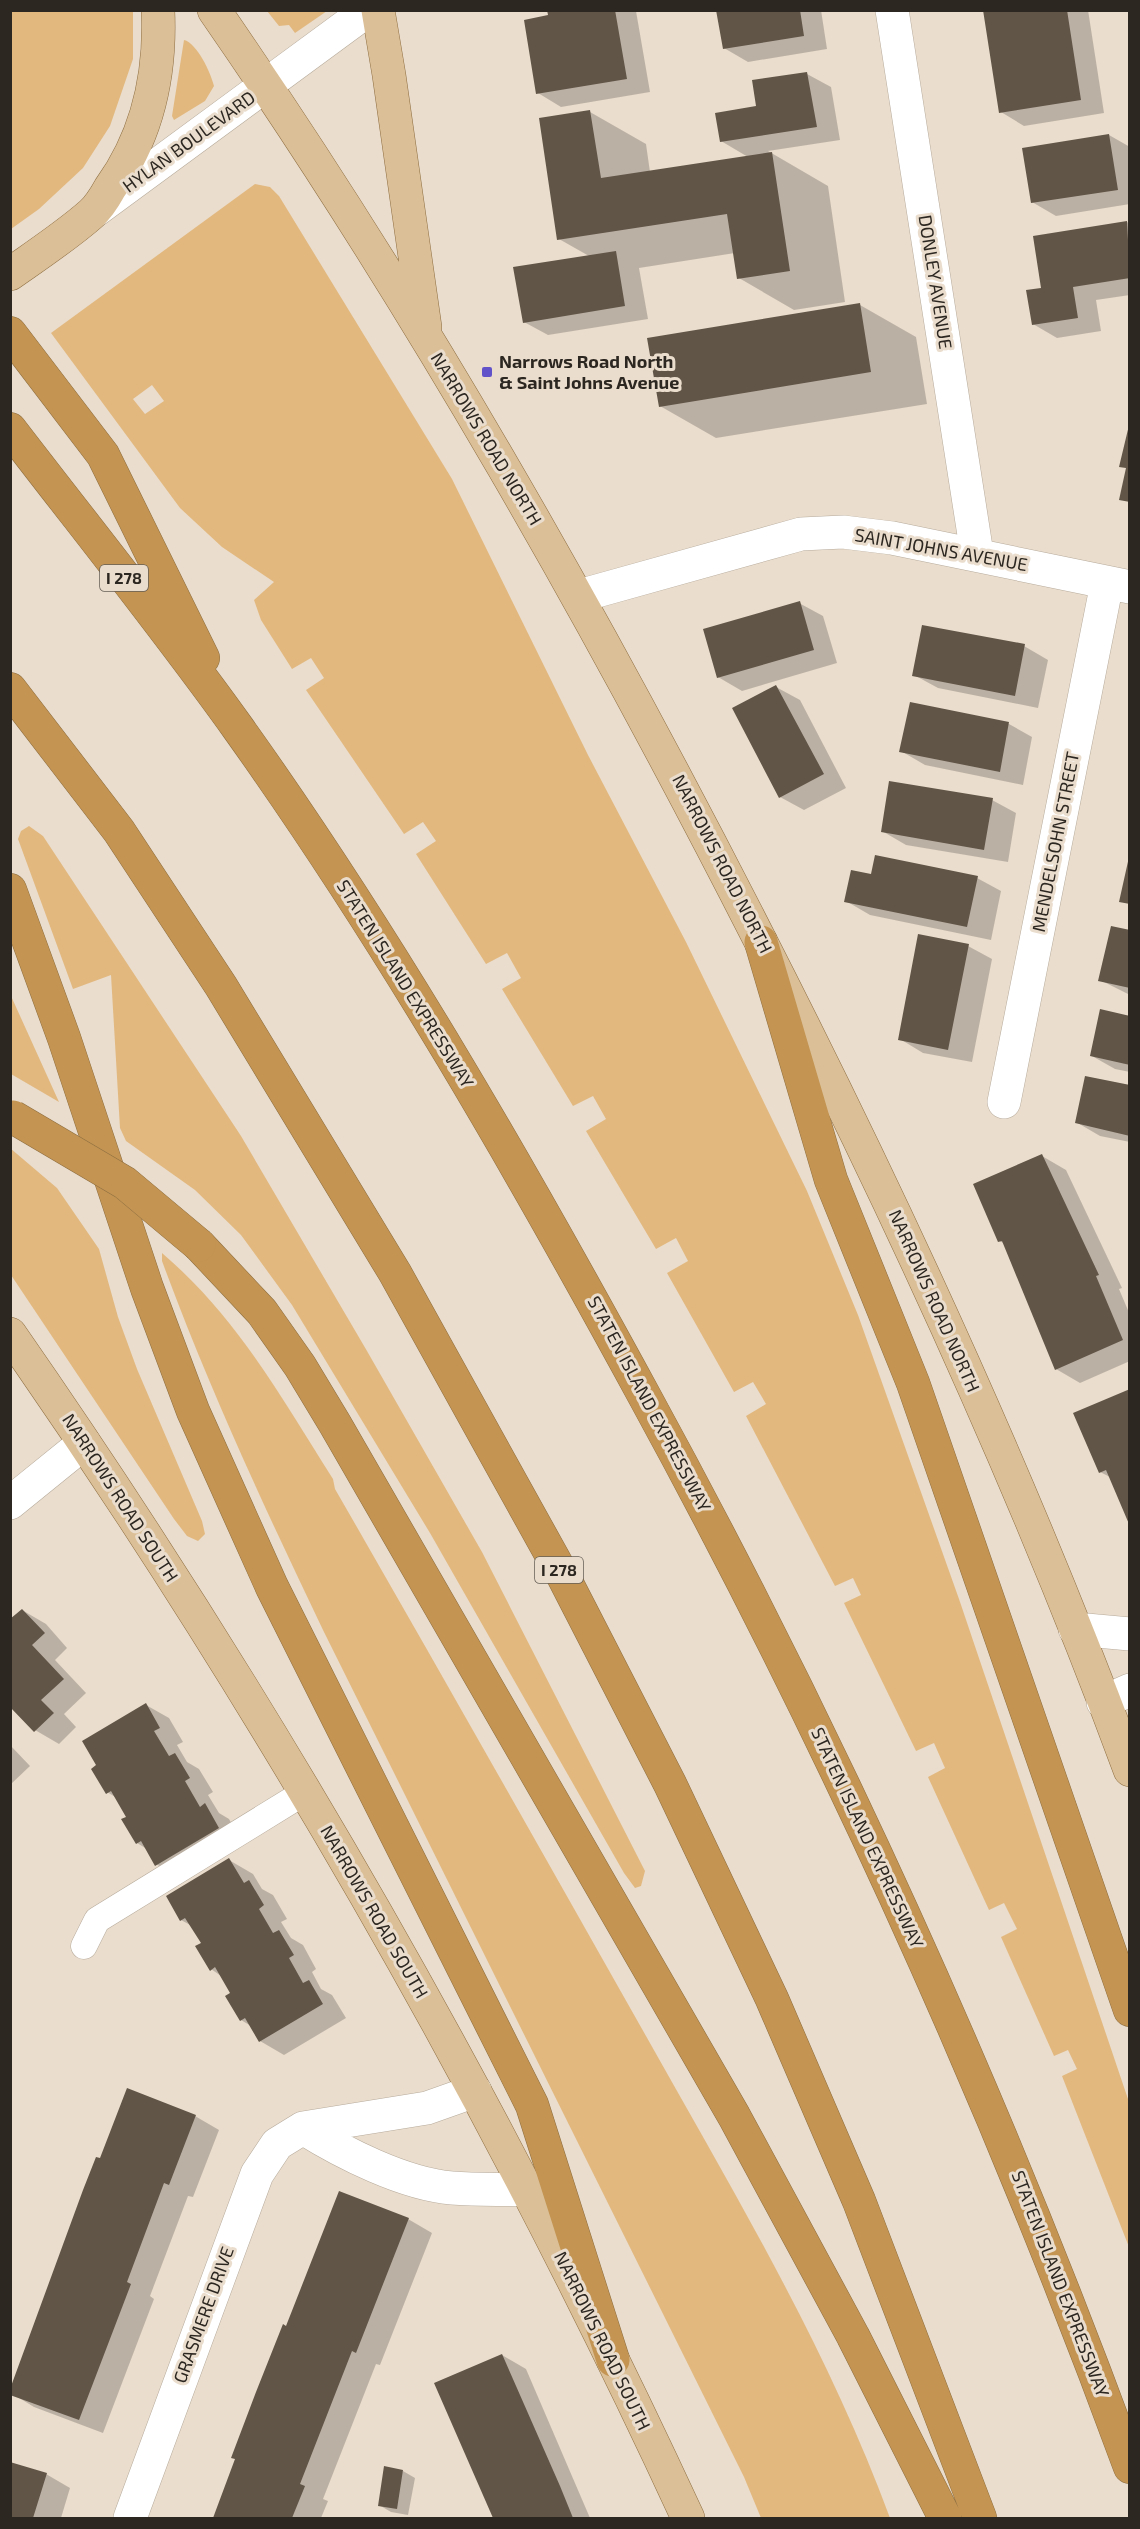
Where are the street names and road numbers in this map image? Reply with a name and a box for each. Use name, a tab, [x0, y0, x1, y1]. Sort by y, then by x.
street label: HYLAN BOULEVARD	[118, 86, 259, 197]
street label: DONLEY AVENUE	[915, 213, 957, 351]
street label: NARROWS ROAD NORTH	[427, 348, 547, 529]
street label: SAINT JOHNS AVENUE	[853, 523, 1029, 575]
road number: I 278	[100, 565, 148, 591]
street label: MENDELSOHN STREET	[1027, 749, 1083, 934]
street label: NARROWS ROAD NORTH	[668, 770, 778, 957]
street label: STATEN ISLAND EXPRESSWAY	[333, 875, 479, 1092]
street label: NARROWS ROAD NORTH	[885, 1206, 985, 1395]
street label: STATEN ISLAND EXPRESSWAY	[584, 1292, 717, 1516]
street label: NARROWS ROAD SOUTH	[58, 1409, 183, 1586]
road number: I 278	[535, 1557, 583, 1583]
street label: STATEN ISLAND EXPRESSWAY	[807, 1724, 929, 1952]
street label: NARROWS ROAD SOUTH	[316, 1821, 433, 2002]
street label: STATEN ISLAND EXPRESSWAY	[1007, 2167, 1115, 2401]
street label: GRASMERE DRIVE	[168, 2243, 238, 2386]
street label: NARROWS ROAD SOUTH	[550, 2248, 656, 2434]

